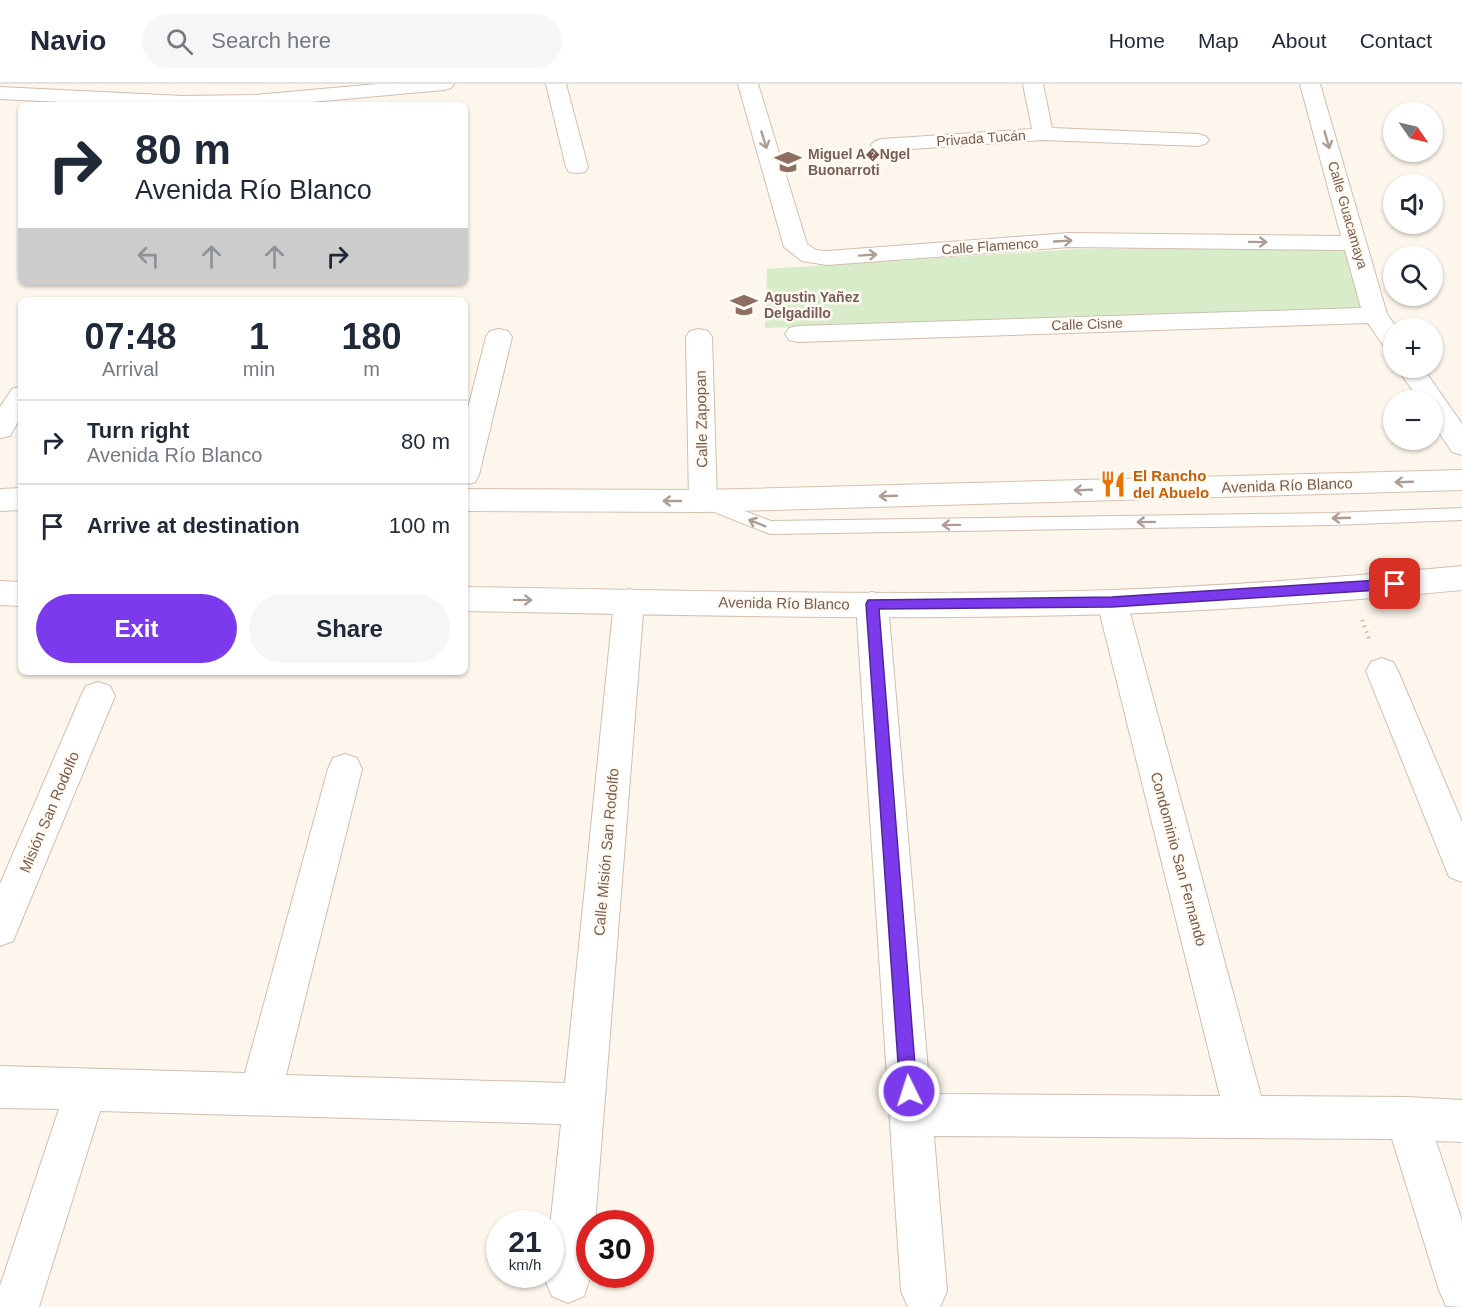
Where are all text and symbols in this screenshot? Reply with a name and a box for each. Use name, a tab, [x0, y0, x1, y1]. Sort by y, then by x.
search box	[142, 14, 562, 68]
text: Navio	[30, 25, 106, 56]
icon: search	[163, 25, 196, 58]
text: Search here	[211, 28, 331, 53]
text: Home	[1109, 29, 1165, 52]
text: Map	[1198, 29, 1239, 52]
text: About	[1272, 29, 1327, 52]
text: Contact	[1360, 29, 1432, 52]
north arrow	[1383, 102, 1443, 162]
map controls	[1383, 102, 1443, 450]
icon: right	[36, 126, 114, 204]
text: 80 m	[135, 126, 231, 173]
street label: Privada Tucán	[936, 127, 1026, 149]
one-way arrow	[759, 130, 770, 149]
one-way arrow	[1322, 130, 1333, 149]
place label: Miguel A�Ngel Buonarroti	[808, 146, 910, 178]
school or university icon: Miguel A�Ngel Buonarroti	[773, 147, 803, 177]
street label: Calle Guacamaya	[1325, 159, 1371, 271]
button: sound	[1383, 174, 1443, 234]
text: Avenida Río Blanco	[135, 175, 372, 205]
street label: Calle Flamenco	[941, 235, 1039, 257]
one-way arrow	[1052, 235, 1072, 246]
one-way arrow	[1247, 236, 1267, 248]
icon: left	[132, 240, 165, 273]
icon: ahead	[195, 240, 228, 273]
icon: ahead	[258, 240, 291, 273]
icon: right	[321, 240, 354, 273]
button: search	[1383, 246, 1443, 306]
one-way arrow	[858, 249, 878, 260]
place label: Agustin Yañez Delgadillo	[764, 289, 859, 321]
school or university icon: Agustin Yañez Delgadillo	[729, 290, 759, 320]
street label: Calle Cisne	[1051, 315, 1123, 333]
text: 07:48	[84, 316, 176, 357]
text: 1	[249, 316, 269, 357]
text: 180	[341, 316, 402, 357]
button: +	[1383, 318, 1443, 378]
text: Arrival	[102, 358, 159, 380]
text: min	[243, 358, 275, 380]
text: m	[363, 358, 380, 380]
street label: Calle Zapopan	[692, 370, 710, 468]
button: −	[1383, 390, 1443, 450]
text: Turn right	[87, 418, 189, 443]
icon: right	[36, 426, 69, 459]
text: 80 m	[401, 429, 450, 454]
text: Avenida Río Blanco	[87, 444, 262, 466]
place label: El Rancho del Abuelo	[1133, 467, 1209, 501]
restaurant icon: El Rancho del Abuelo	[1098, 469, 1128, 499]
street label: Avenida Río Blanco	[1221, 474, 1353, 496]
one-way arrow	[1394, 476, 1414, 487]
one-way arrow	[1073, 485, 1093, 496]
one-way arrow	[878, 490, 898, 501]
one-way arrow	[662, 495, 682, 507]
icon: arrive	[36, 510, 69, 543]
text: Arrive at destination	[87, 513, 300, 538]
text: 100 m	[389, 513, 450, 538]
one-way arrow	[1331, 513, 1351, 524]
one-way arrow	[1136, 516, 1156, 527]
one-way arrow	[748, 517, 766, 528]
one-way arrow	[941, 519, 961, 531]
pin	[1369, 558, 1420, 609]
icon: arrive	[1378, 567, 1411, 600]
street label: Avenida Río Blanco	[718, 593, 850, 613]
button: Exit	[36, 594, 237, 663]
button: Share	[249, 594, 450, 663]
one-way arrow	[513, 594, 533, 606]
street label: Misión San Rodolfo	[16, 749, 82, 875]
street label: Calle Misión San Rodolfo	[590, 767, 622, 937]
street label: Condominio San Fernando	[1148, 770, 1210, 948]
position arrow	[877, 1059, 941, 1123]
speed limit sign: 30	[576, 1210, 654, 1288]
text: 21	[508, 1225, 542, 1258]
text: km/h	[509, 1256, 541, 1273]

